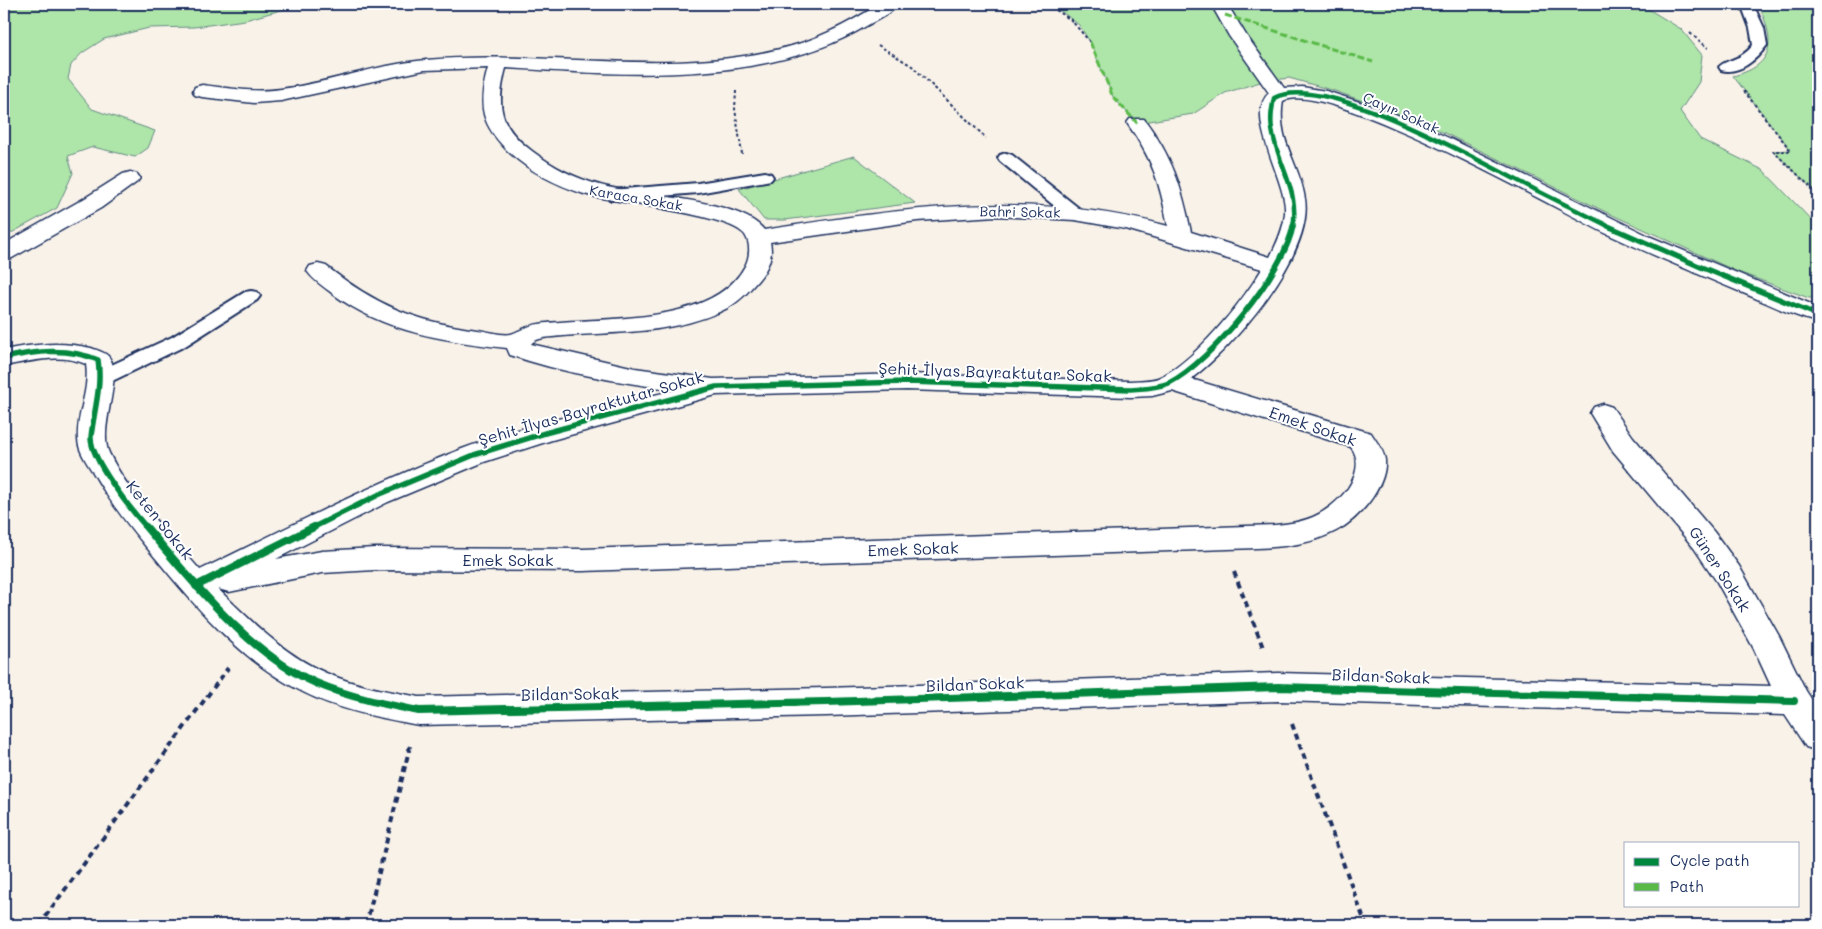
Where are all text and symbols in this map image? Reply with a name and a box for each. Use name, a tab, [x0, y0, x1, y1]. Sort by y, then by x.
street label: Çayır Sokak	[1360, 87, 1442, 138]
street label: Karaca Sokak	[588, 180, 684, 215]
street label: Bahri Sokak	[979, 201, 1061, 222]
street label: Şehit İlyas Bayraktutar Sokak	[878, 357, 1112, 386]
street label: Şehit İlyas Bayraktutar Sokak	[476, 365, 706, 450]
street label: Emek Sokak	[1267, 401, 1360, 450]
street label: Keten Sokak	[122, 476, 199, 564]
street label: Güner Sokak	[1685, 522, 1756, 616]
street label: Emek Sokak	[867, 536, 959, 561]
street label: Emek Sokak	[463, 549, 553, 570]
street label: Bildan Sokak	[1331, 663, 1431, 688]
street label: Bildan Sokak	[925, 671, 1025, 696]
street label: Bildan Sokak	[521, 682, 619, 705]
legend	[1624, 842, 1800, 906]
text: Cycle path	[1670, 850, 1749, 870]
text: Path	[1670, 876, 1704, 896]

